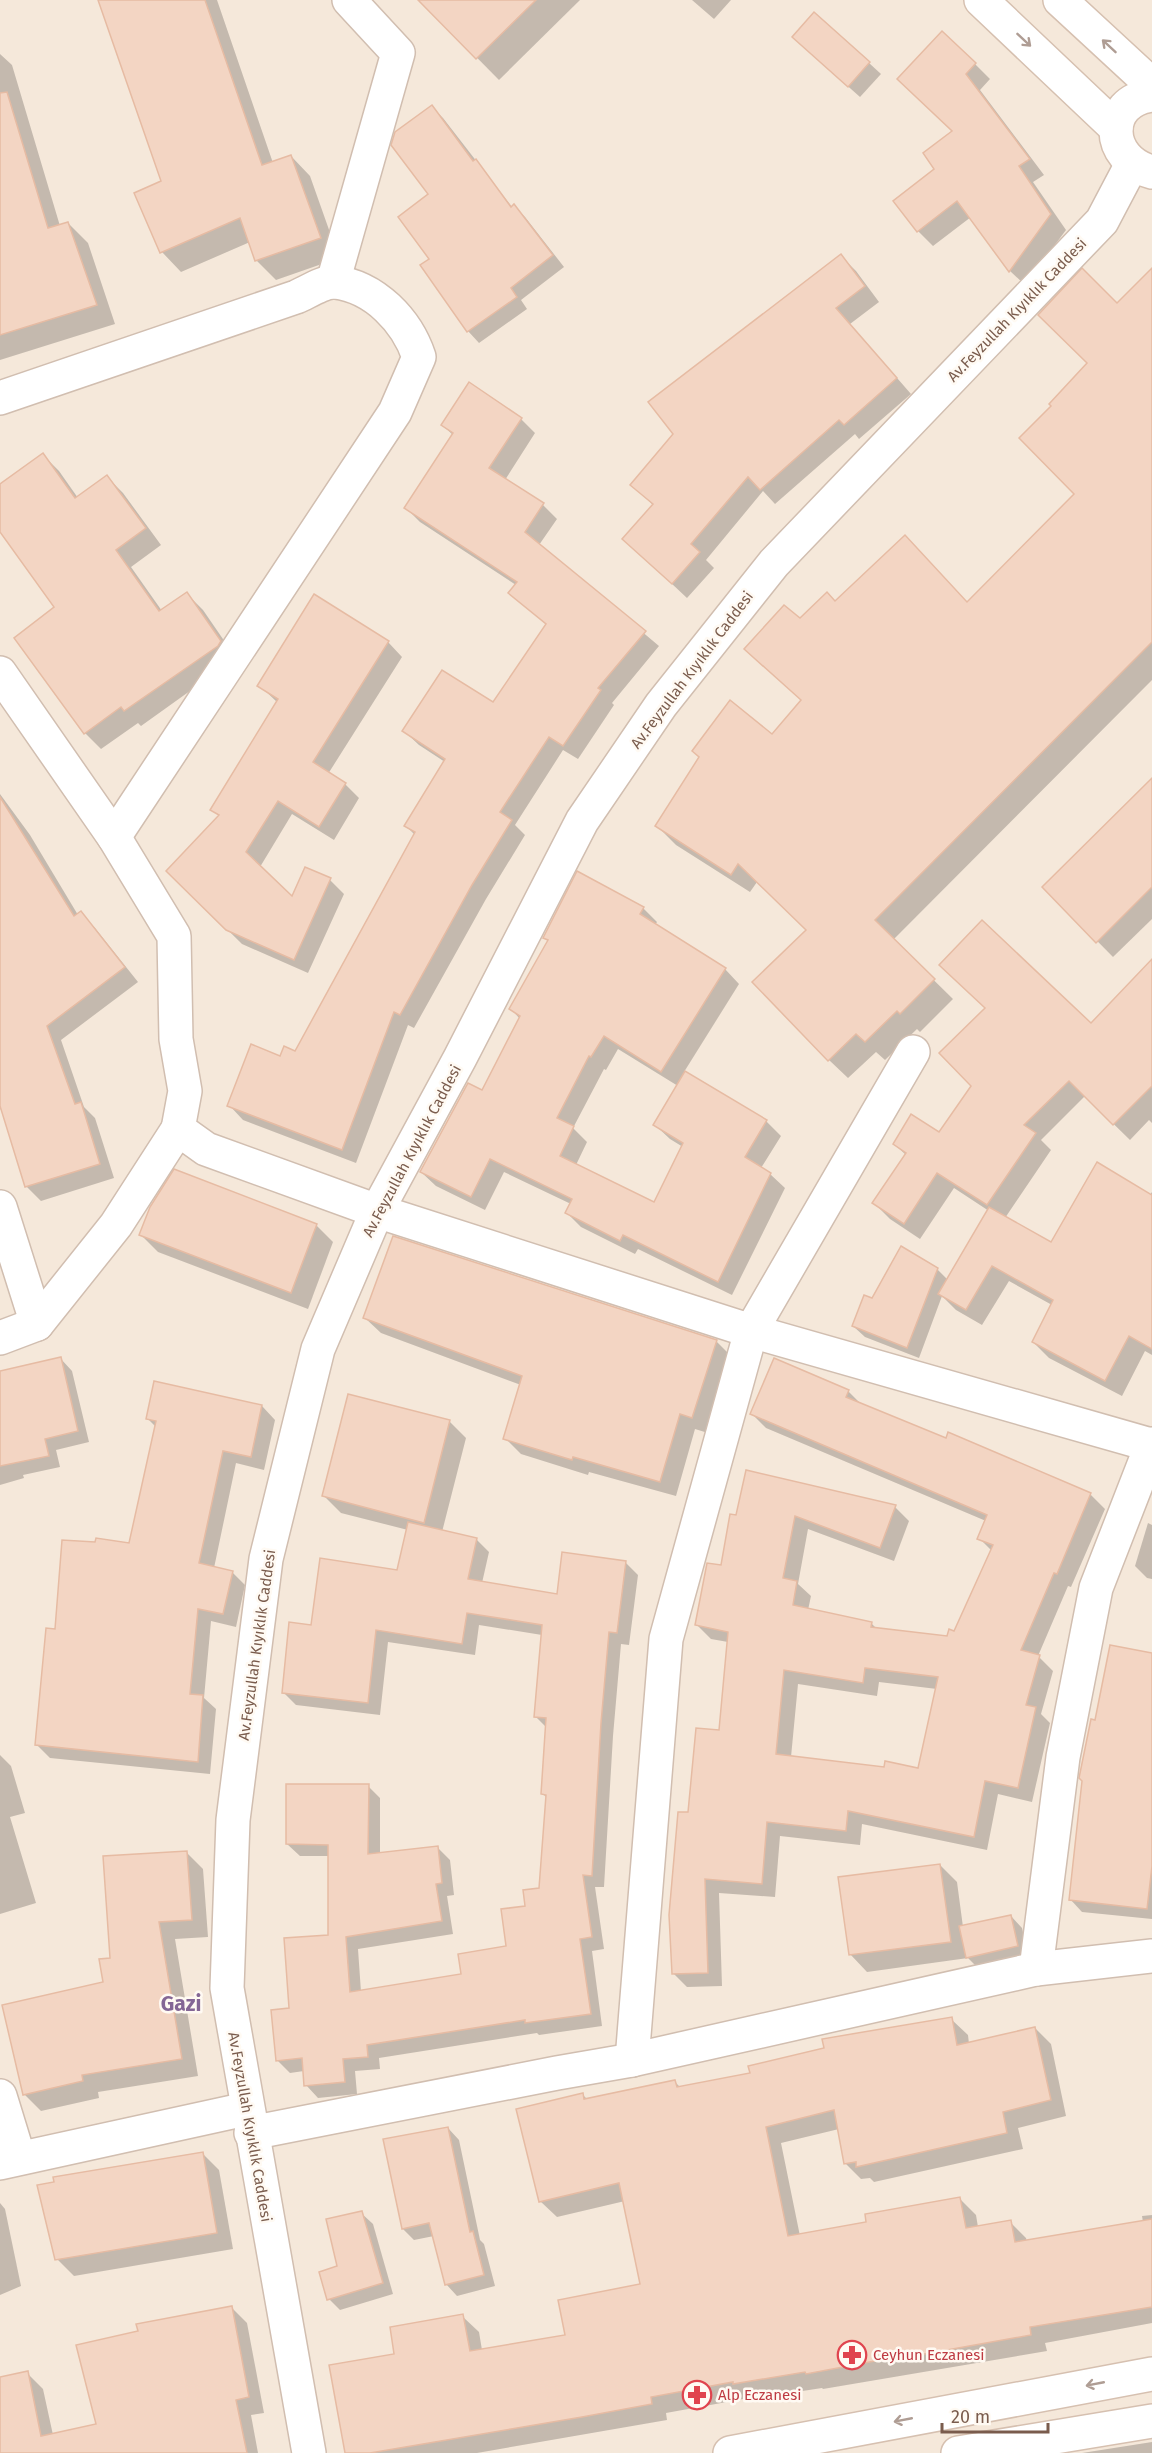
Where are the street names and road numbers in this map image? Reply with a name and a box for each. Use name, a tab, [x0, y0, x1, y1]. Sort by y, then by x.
street label: Av.Feyzullah Kıyıklık Caddesi	[944, 235, 1090, 385]
street label: Av.Feyzullah Kıyıklık Caddesi	[627, 588, 757, 752]
street label: Av.Feyzullah Kıyıklık Caddesi	[359, 1062, 465, 1240]
street label: Av.Feyzullah Kıyıklık Caddesi	[235, 1548, 279, 1742]
street label: Av.Feyzullah Kıyıklık Caddesi	[224, 2031, 276, 2223]

